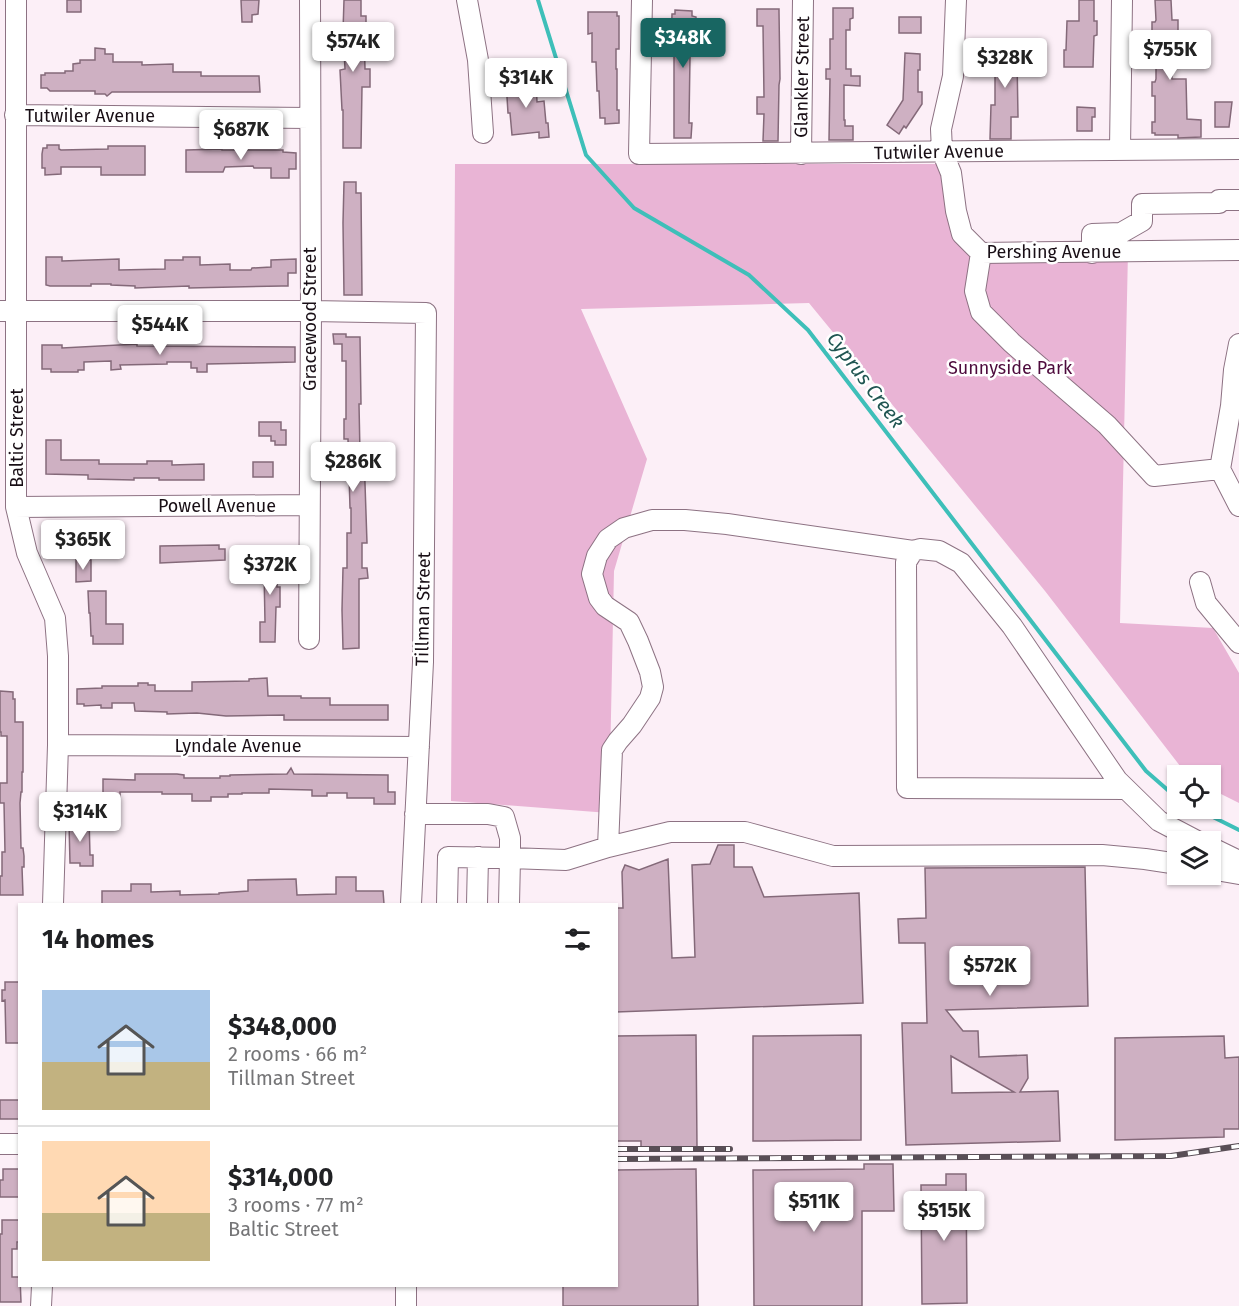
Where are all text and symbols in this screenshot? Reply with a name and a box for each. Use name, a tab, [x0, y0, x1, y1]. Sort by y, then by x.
street label: Glankler Street	[790, 16, 814, 138]
pin: $348K	[641, 18, 725, 69]
pin: $574K	[311, 22, 395, 73]
text: $348K	[655, 25, 711, 49]
text: $574K	[326, 29, 380, 53]
pin: $755K	[1128, 30, 1212, 81]
text: $755K	[1143, 37, 1197, 61]
pin: $328K	[963, 38, 1047, 89]
text: $328K	[977, 45, 1033, 69]
pin: $314K	[484, 58, 568, 109]
text: $314K	[499, 65, 553, 89]
street label: Tutwiler Avenue	[25, 105, 155, 127]
pin: $687K	[199, 110, 283, 161]
text: $687K	[213, 117, 269, 141]
street label: Tutwiler Avenue	[874, 140, 1004, 164]
street label: Pershing Avenue	[987, 241, 1121, 263]
street label: Gracewood Street	[299, 247, 321, 391]
pin: $544K	[118, 305, 202, 356]
text: $544K	[132, 312, 188, 336]
water label: Cyprus Creek	[822, 327, 910, 433]
park label: Sunnyside Park	[948, 357, 1073, 379]
street label: Baltic Street	[6, 388, 28, 488]
pin: $286K	[311, 442, 395, 493]
text: $286K	[325, 449, 381, 473]
street label: Powell Avenue	[158, 495, 276, 517]
pin: $365K	[41, 520, 125, 571]
text: $365K	[55, 527, 111, 551]
pin: $372K	[228, 545, 312, 596]
street label: Tillman Street	[411, 551, 435, 666]
text: $372K	[243, 552, 297, 576]
street label: Lyndale Avenue	[174, 735, 302, 757]
map controls	[1167, 765, 1221, 885]
button: locate	[1167, 765, 1221, 819]
pin: $314K	[38, 792, 122, 843]
text: $314K	[53, 799, 107, 823]
button: layers	[1167, 831, 1221, 885]
icon: filters	[561, 923, 594, 956]
text: 14 homes	[42, 924, 154, 955]
pin: $572K	[948, 946, 1032, 997]
text: $572K	[963, 953, 1017, 977]
text: $348,000	[228, 1011, 337, 1042]
icon: home	[90, 1014, 162, 1086]
text: 2 rooms · 66 m²	[228, 1042, 367, 1066]
text: Tillman Street	[228, 1066, 355, 1090]
text: $314,000	[228, 1162, 333, 1193]
icon: home	[90, 1165, 162, 1237]
pin: $511K	[772, 1182, 856, 1233]
text: $511K	[788, 1189, 840, 1213]
pin: $515K	[902, 1191, 986, 1242]
text: 3 rooms · 77 m²	[228, 1193, 364, 1217]
text: $515K	[917, 1198, 971, 1222]
text: Baltic Street	[228, 1217, 339, 1241]

